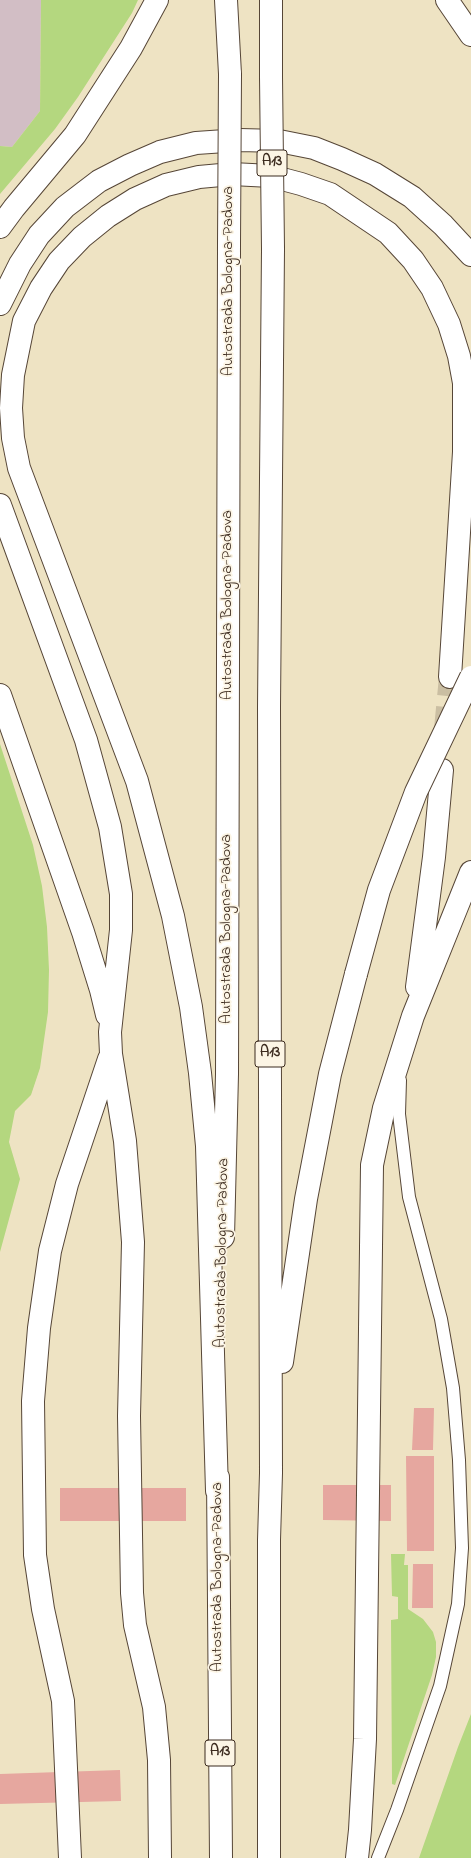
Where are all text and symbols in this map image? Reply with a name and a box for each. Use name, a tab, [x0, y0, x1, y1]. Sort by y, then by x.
road number: A13	[257, 150, 287, 176]
street label: Autostrada Bologna-Padova	[219, 186, 239, 376]
street label: Autostrada Bologna-Padova	[218, 510, 238, 700]
street label: Autostrada Bologna-Padova	[217, 834, 237, 1024]
road number: A13	[255, 1041, 285, 1067]
street label: Autostrada Bologna-Padova	[212, 1158, 234, 1348]
street label: Autostrada Bologna-Padova	[208, 1482, 228, 1672]
road number: A13	[205, 1740, 235, 1766]

